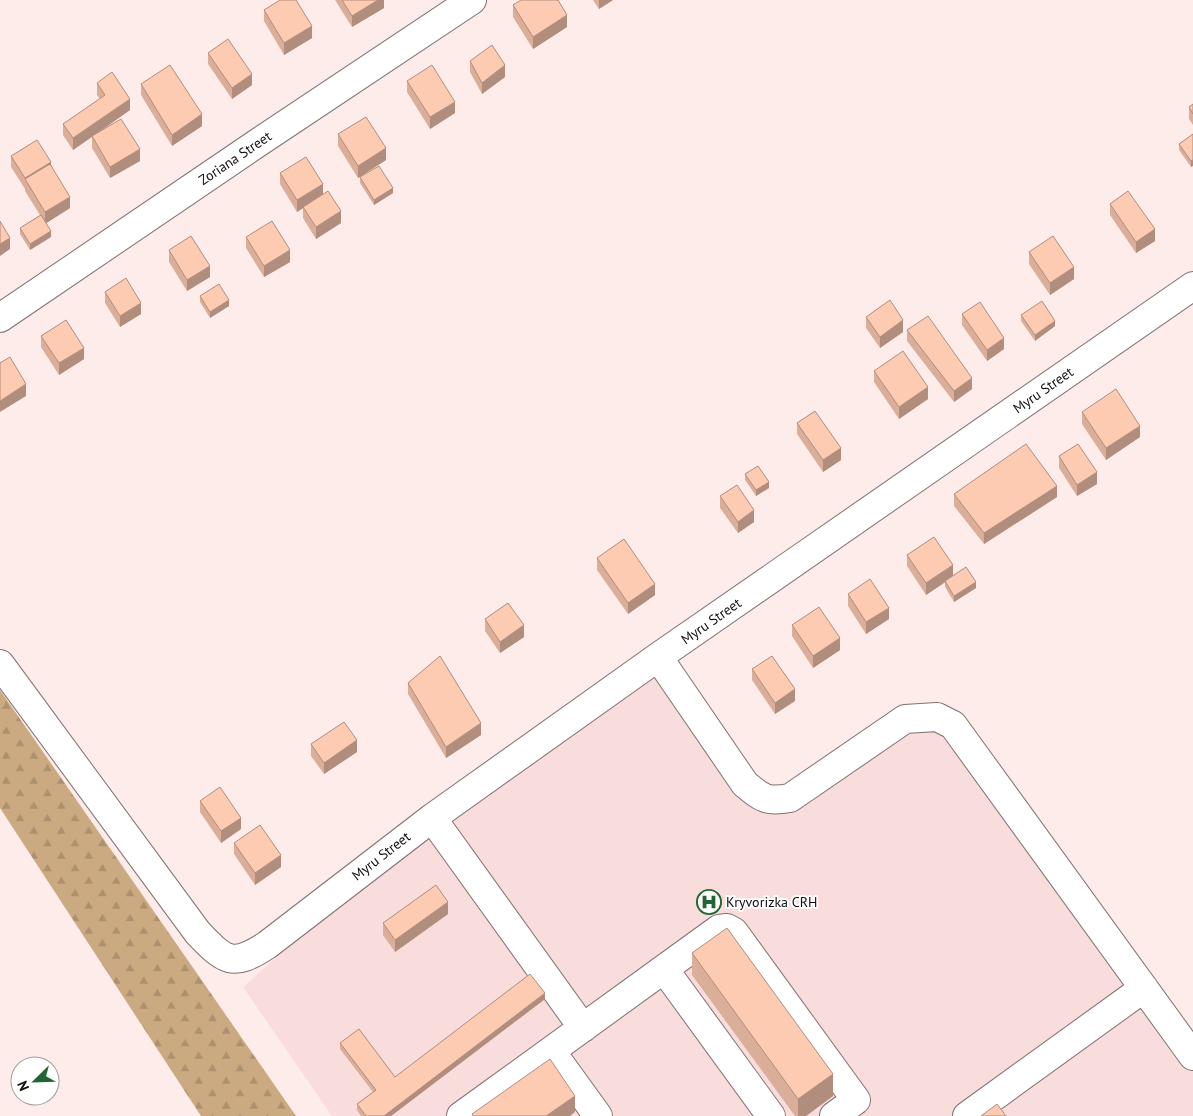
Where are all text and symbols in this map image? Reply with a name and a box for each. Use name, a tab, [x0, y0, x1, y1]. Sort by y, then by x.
street label: Zoriana Street	[195, 127, 275, 189]
street label: Myru Street	[1009, 363, 1077, 417]
street label: Myru Street	[677, 594, 745, 648]
street label: Myru Street	[348, 827, 414, 884]
hospital icon: Kryvorizka CRH	[696, 889, 722, 915]
place label: Kryvorizka CRH	[726, 893, 818, 911]
north arrow	[10, 1056, 60, 1106]
text: N	[13, 1078, 33, 1094]

